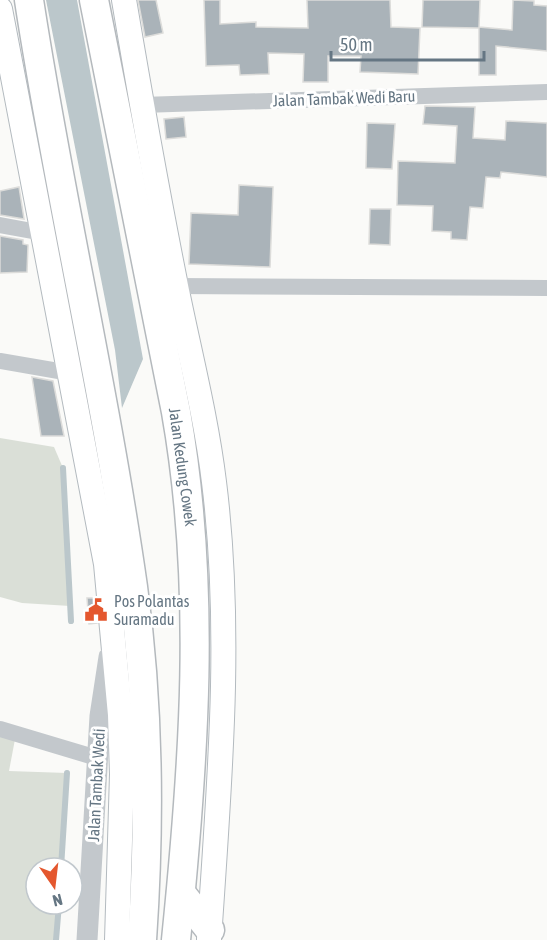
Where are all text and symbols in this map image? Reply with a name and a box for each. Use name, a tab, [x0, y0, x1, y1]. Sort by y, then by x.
scale bar	[331, 24, 484, 62]
text: 50 m	[340, 34, 372, 55]
street label: Jalan Tambak Wedi Baru	[272, 87, 416, 109]
street label: Jalan Kedung Cowek	[165, 407, 200, 527]
place label: Pos Polantas Suramadu	[114, 592, 190, 628]
public building icon: Pos Polantas Suramadu	[83, 597, 109, 623]
street label: Jalan Tambak Wedi	[84, 728, 108, 842]
north arrow	[24, 856, 84, 916]
text: N	[51, 891, 64, 910]

